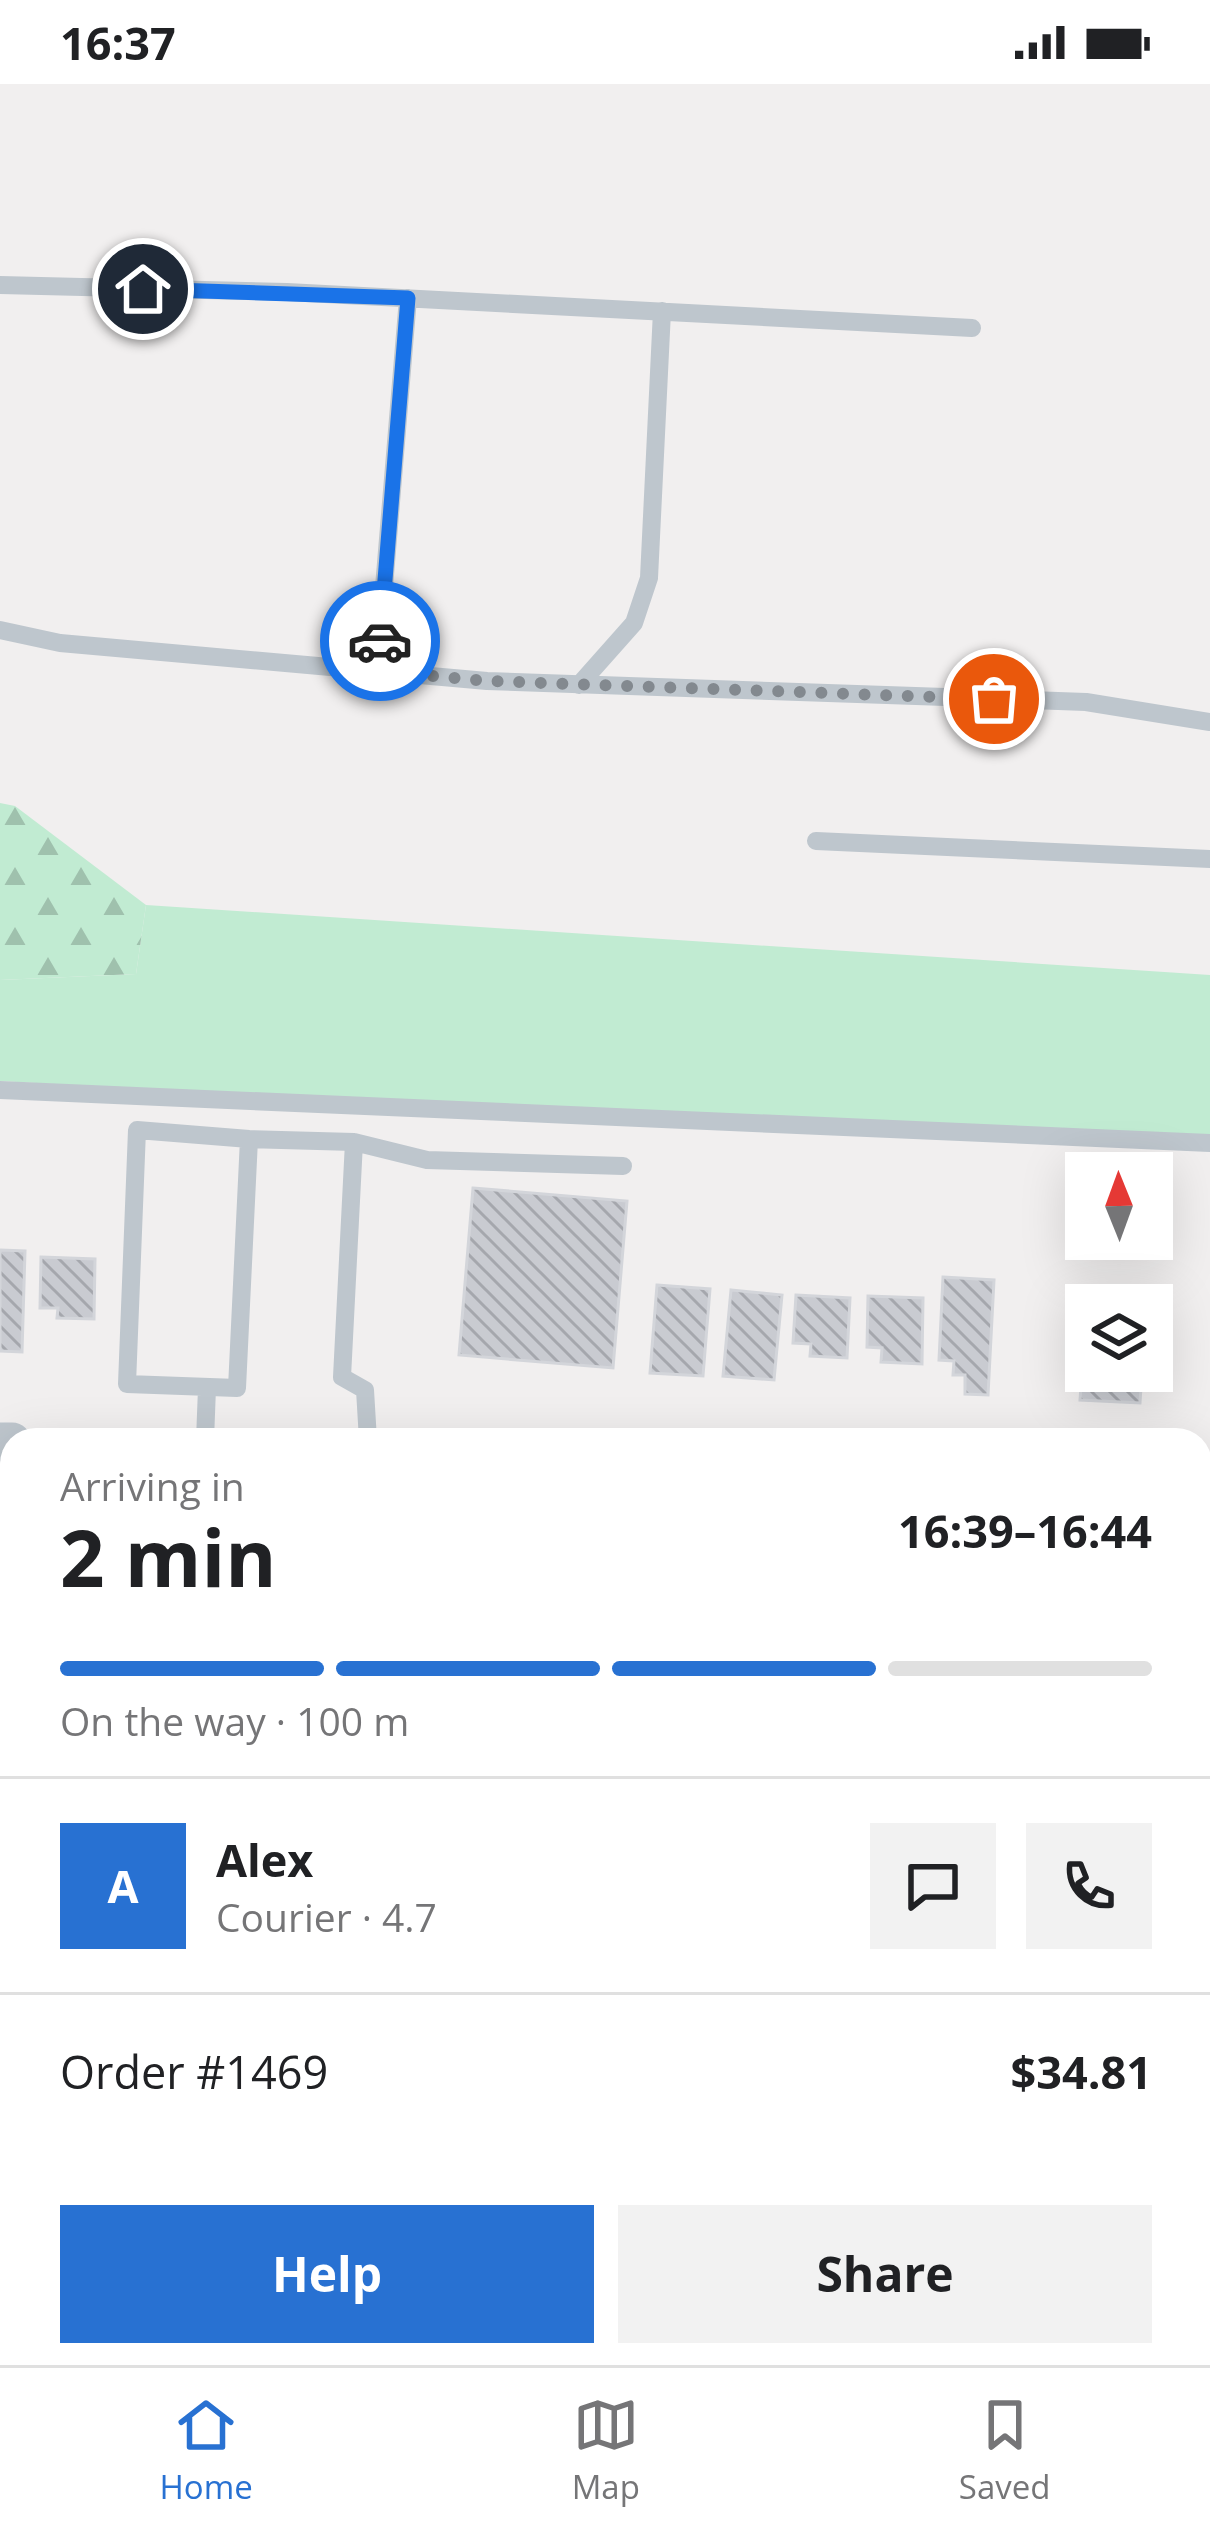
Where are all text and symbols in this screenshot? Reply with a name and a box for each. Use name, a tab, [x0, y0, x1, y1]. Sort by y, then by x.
text: 16:37	[60, 12, 176, 73]
pin	[92, 238, 194, 340]
icon: home	[110, 256, 176, 322]
courier	[320, 581, 440, 701]
icon: car	[347, 608, 413, 674]
pin	[943, 648, 1045, 750]
icon: bag	[961, 666, 1027, 732]
north arrow	[1065, 1152, 1173, 1260]
map controls	[1065, 1152, 1173, 1392]
button: layers	[1065, 1284, 1173, 1392]
text: Arriving in	[60, 1459, 245, 1512]
text: 16:39–16:44	[898, 1500, 1152, 1561]
text: 2 min	[60, 1504, 277, 1610]
text: On the way · 100 m	[60, 1694, 409, 1747]
button: chat	[870, 1823, 996, 1949]
button: phone	[1026, 1823, 1152, 1949]
text: Alex	[216, 1829, 313, 1890]
text: A	[107, 1855, 139, 1916]
text: Courier · 4.7	[216, 1890, 437, 1943]
text: Order #1469	[60, 2041, 328, 2102]
text: $34.81	[1011, 2041, 1152, 2102]
button: Help	[60, 2205, 594, 2343]
button: Share	[618, 2205, 1152, 2343]
tab: Home	[159, 2392, 253, 2509]
tab: Map	[572, 2392, 640, 2509]
tab: Saved	[959, 2392, 1051, 2509]

